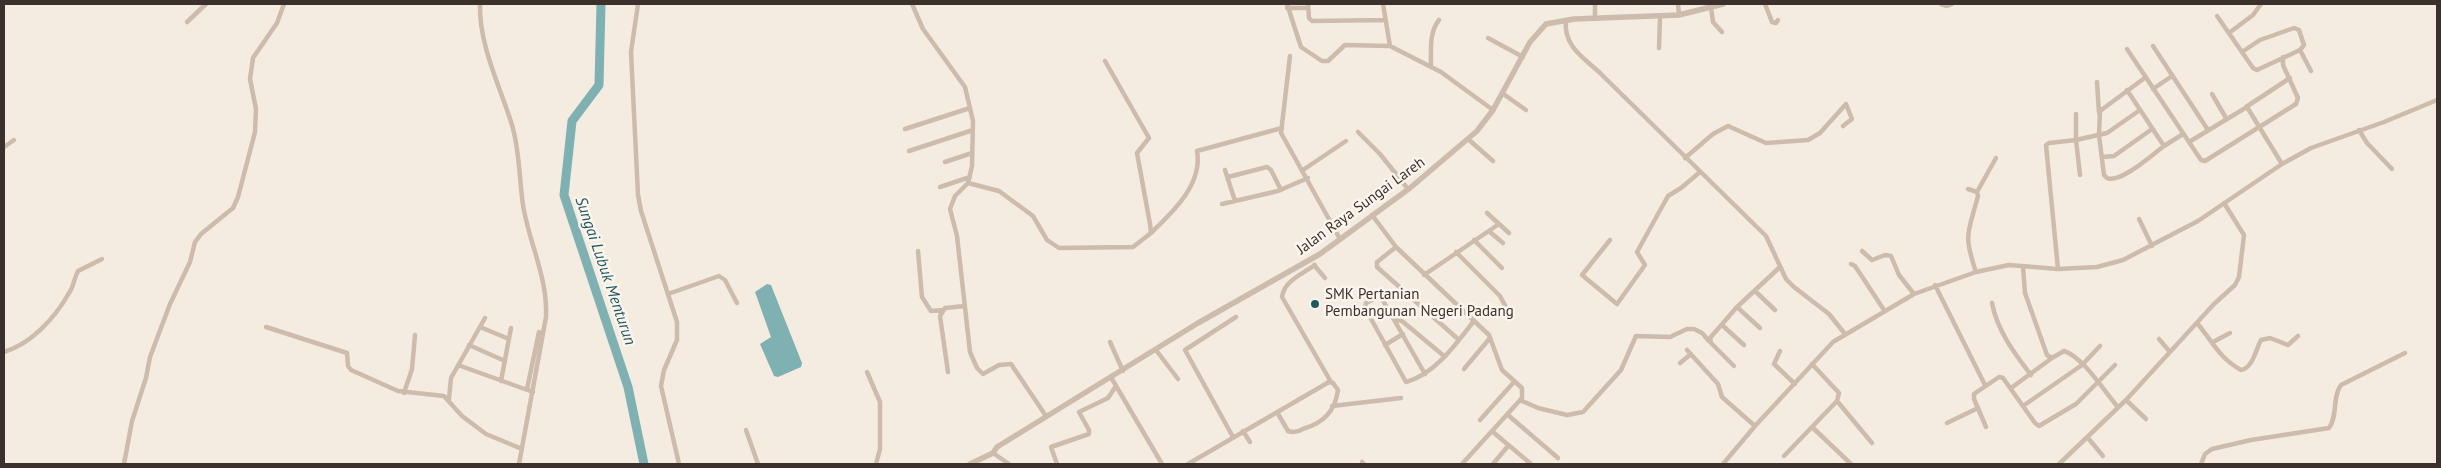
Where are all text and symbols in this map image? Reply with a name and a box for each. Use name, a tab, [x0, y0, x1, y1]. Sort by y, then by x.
street label: Jalan Raya Sungai Lareh	[1293, 153, 1429, 259]
water label: Sungai Lubuk Menturun	[571, 194, 639, 348]
place label: SMK Pertanian Pembangunan Negeri Padang	[1325, 286, 1514, 321]
marker: SMK Pertanian Pembangunan Negeri Padang	[1309, 298, 1321, 310]

